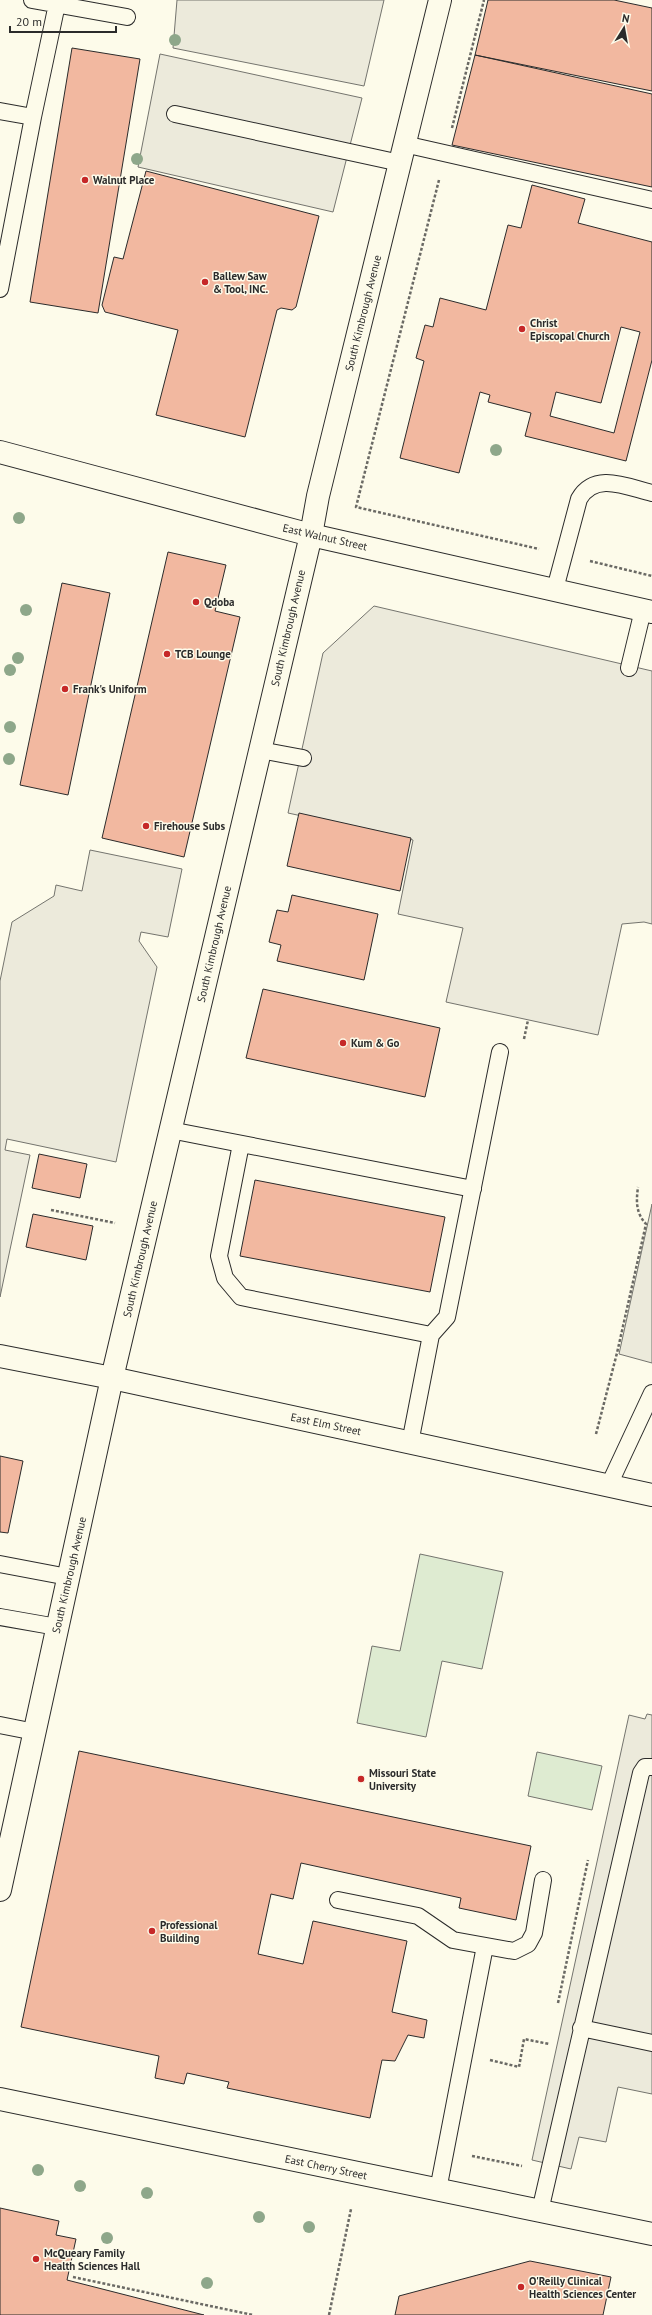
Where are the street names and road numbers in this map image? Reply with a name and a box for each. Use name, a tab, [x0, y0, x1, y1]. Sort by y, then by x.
street label: South Kimbrough Avenue	[342, 253, 384, 373]
street label: East Walnut Street	[281, 520, 369, 554]
street label: South Kimbrough Avenue	[268, 568, 308, 688]
street label: South Kimbrough Avenue	[194, 884, 234, 1004]
street label: South Kimbrough Avenue	[120, 1199, 160, 1319]
street label: East Elm Street	[289, 1410, 363, 1438]
street label: South Kimbrough Avenue	[49, 1515, 89, 1635]
street label: East Cherry Street	[284, 2151, 369, 2183]

